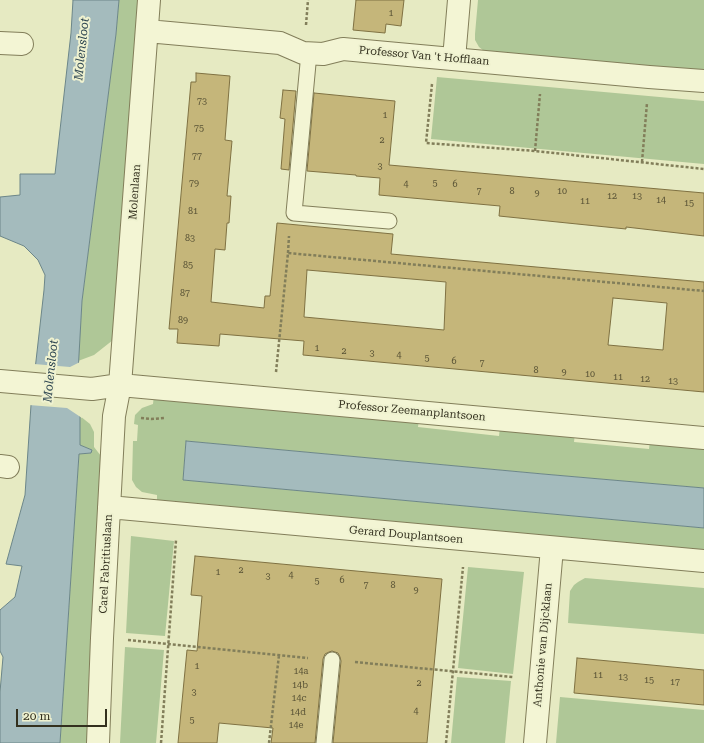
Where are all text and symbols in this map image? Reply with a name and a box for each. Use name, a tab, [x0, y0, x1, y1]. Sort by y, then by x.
house number: 1	[388, 8, 394, 18]
water label: Molensloot	[72, 17, 92, 81]
street label: Professor Van 't Hofflaan	[358, 44, 490, 68]
house number: 73	[197, 96, 207, 106]
house number: 1	[382, 110, 388, 120]
house number: 75	[194, 123, 204, 133]
house number: 2	[379, 135, 385, 145]
house number: 77	[192, 151, 202, 161]
house number: 3	[377, 161, 383, 171]
street label: Molenlaan	[126, 164, 144, 220]
house number: 79	[189, 178, 199, 188]
house number: 5	[432, 178, 438, 188]
house number: 4	[403, 179, 409, 189]
house number: 6	[452, 179, 458, 189]
house number: 7	[476, 186, 482, 196]
house number: 8	[509, 186, 515, 196]
house number: 10	[557, 186, 567, 196]
house number: 9	[534, 188, 540, 198]
house number: 12	[607, 191, 617, 201]
house number: 13	[632, 191, 642, 201]
house number: 14	[656, 195, 666, 205]
house number: 11	[580, 196, 590, 206]
house number: 15	[684, 198, 694, 208]
house number: 81	[188, 206, 198, 216]
house number: 83	[185, 233, 195, 243]
house number: 85	[183, 260, 193, 270]
house number: 87	[180, 288, 190, 298]
house number: 89	[178, 315, 188, 325]
water label: Molensloot	[41, 339, 61, 403]
house number: 1	[314, 343, 320, 353]
house number: 2	[341, 346, 347, 356]
house number: 3	[369, 348, 375, 358]
house number: 4	[396, 350, 402, 360]
house number: 5	[424, 353, 430, 363]
house number: 6	[451, 356, 457, 366]
house number: 7	[479, 358, 485, 368]
house number: 8	[533, 365, 539, 375]
house number: 9	[561, 367, 567, 377]
house number: 10	[585, 369, 595, 379]
house number: 11	[613, 372, 623, 382]
house number: 12	[640, 374, 650, 384]
house number: 13	[668, 376, 678, 386]
street label: Professor Zeemanplantsoen	[338, 398, 486, 424]
street label: Carel Fabritiuslaan	[97, 514, 115, 614]
street label: Gerard Douplantsoen	[348, 523, 464, 547]
house number: 2	[238, 565, 244, 575]
house number: 1	[215, 567, 221, 577]
house number: 4	[288, 570, 294, 580]
house number: 3	[265, 571, 271, 581]
house number: 6	[339, 575, 345, 585]
house number: 5	[314, 576, 320, 586]
house number: 7	[363, 580, 369, 590]
house number: 8	[390, 580, 396, 590]
street label: Anthonie van Dijcklaan	[531, 582, 555, 708]
house number: 9	[413, 585, 419, 595]
house number: 1	[194, 661, 200, 671]
house number: 14a	[294, 666, 308, 676]
house number: 11	[593, 670, 603, 680]
house number: 13	[618, 672, 628, 682]
house number: 15	[644, 675, 654, 685]
house number: 17	[670, 677, 680, 687]
house number: 2	[416, 678, 422, 688]
house number: 14b	[292, 680, 308, 690]
house number: 3	[191, 687, 197, 697]
house number: 14c	[291, 693, 307, 703]
scale bar	[18, 701, 109, 727]
house number: 4	[413, 706, 419, 716]
house number: 14d	[290, 707, 306, 717]
text: 20 m	[23, 709, 50, 723]
house number: 5	[189, 715, 195, 725]
house number: 14e	[288, 720, 304, 730]

